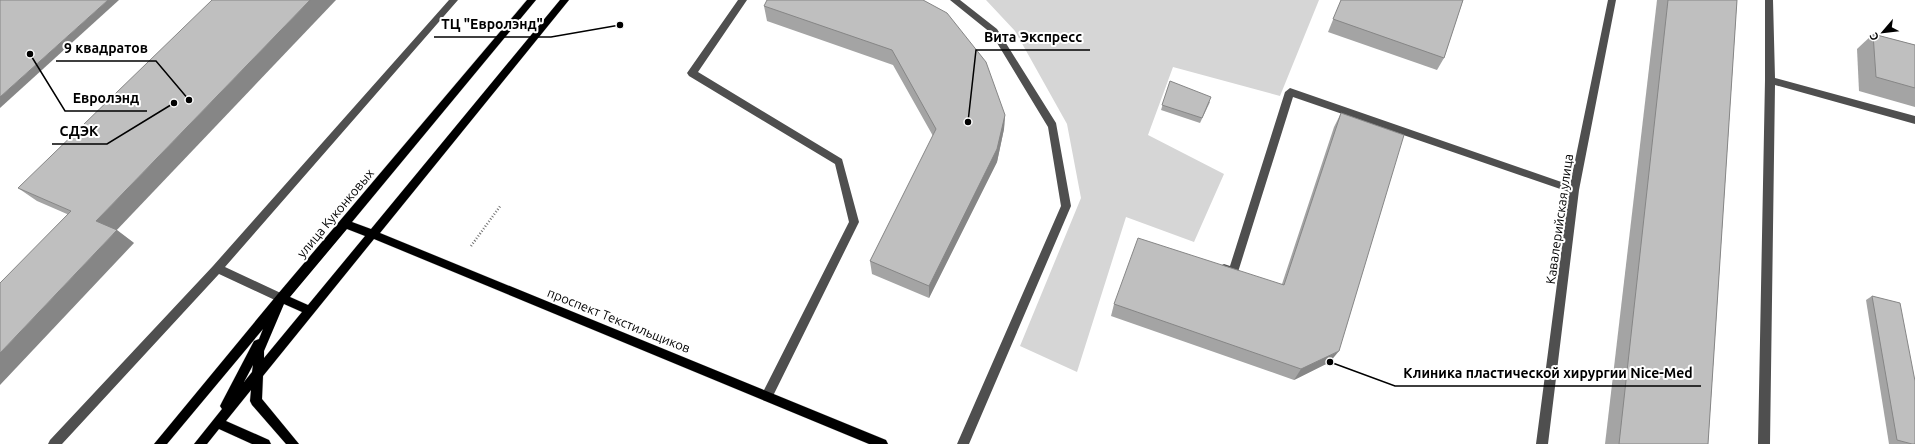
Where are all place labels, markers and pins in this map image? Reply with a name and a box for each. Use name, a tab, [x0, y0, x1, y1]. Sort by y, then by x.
callout: ТЦ "Евролэнд"	[434, 11, 551, 37]
callout: Вита Экспресс	[976, 24, 1090, 50]
callout: 9 квадратов	[56, 35, 156, 61]
callout: Евролэнд	[65, 85, 147, 111]
callout: СДЭК	[52, 118, 107, 144]
callout: Клиника пластической хирургии Nice-Med	[1395, 360, 1701, 386]

